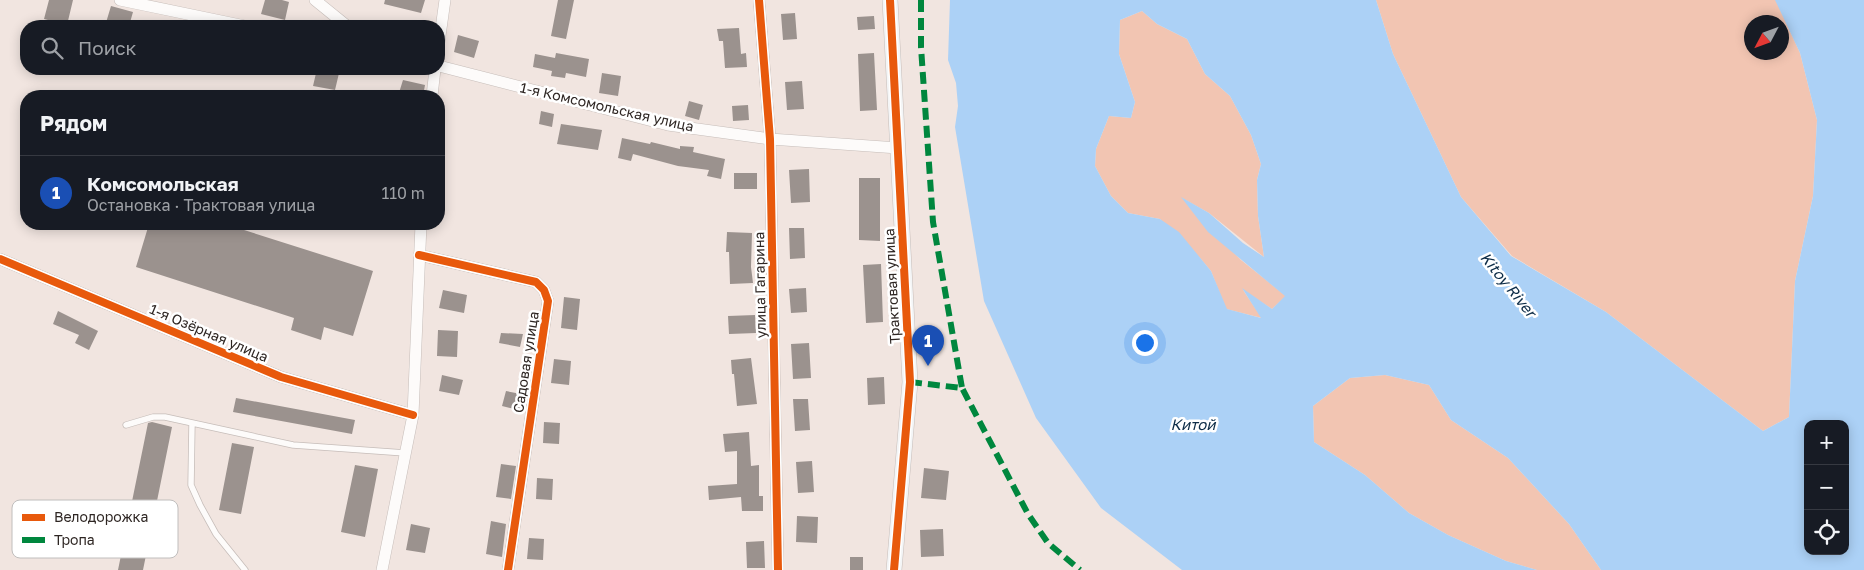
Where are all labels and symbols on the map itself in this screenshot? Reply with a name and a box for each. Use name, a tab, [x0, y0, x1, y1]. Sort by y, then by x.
north arrow	[1744, 15, 1789, 60]
street label: 1-я Комсомольская улица	[519, 78, 696, 135]
street label: Трактовая улица	[880, 228, 903, 344]
street label: улица Гагарина	[750, 232, 769, 338]
water label: Kitoy River	[1476, 248, 1542, 323]
street label: 1-я Озёрная улица	[147, 300, 271, 365]
street label: Садовая улица	[509, 310, 542, 414]
pin: 1	[912, 325, 944, 366]
your location	[1132, 330, 1158, 356]
water label: Китой	[1170, 415, 1216, 433]
legend	[12, 500, 178, 558]
text: Велодорожка	[54, 508, 148, 525]
text: Тропа	[54, 531, 95, 548]

